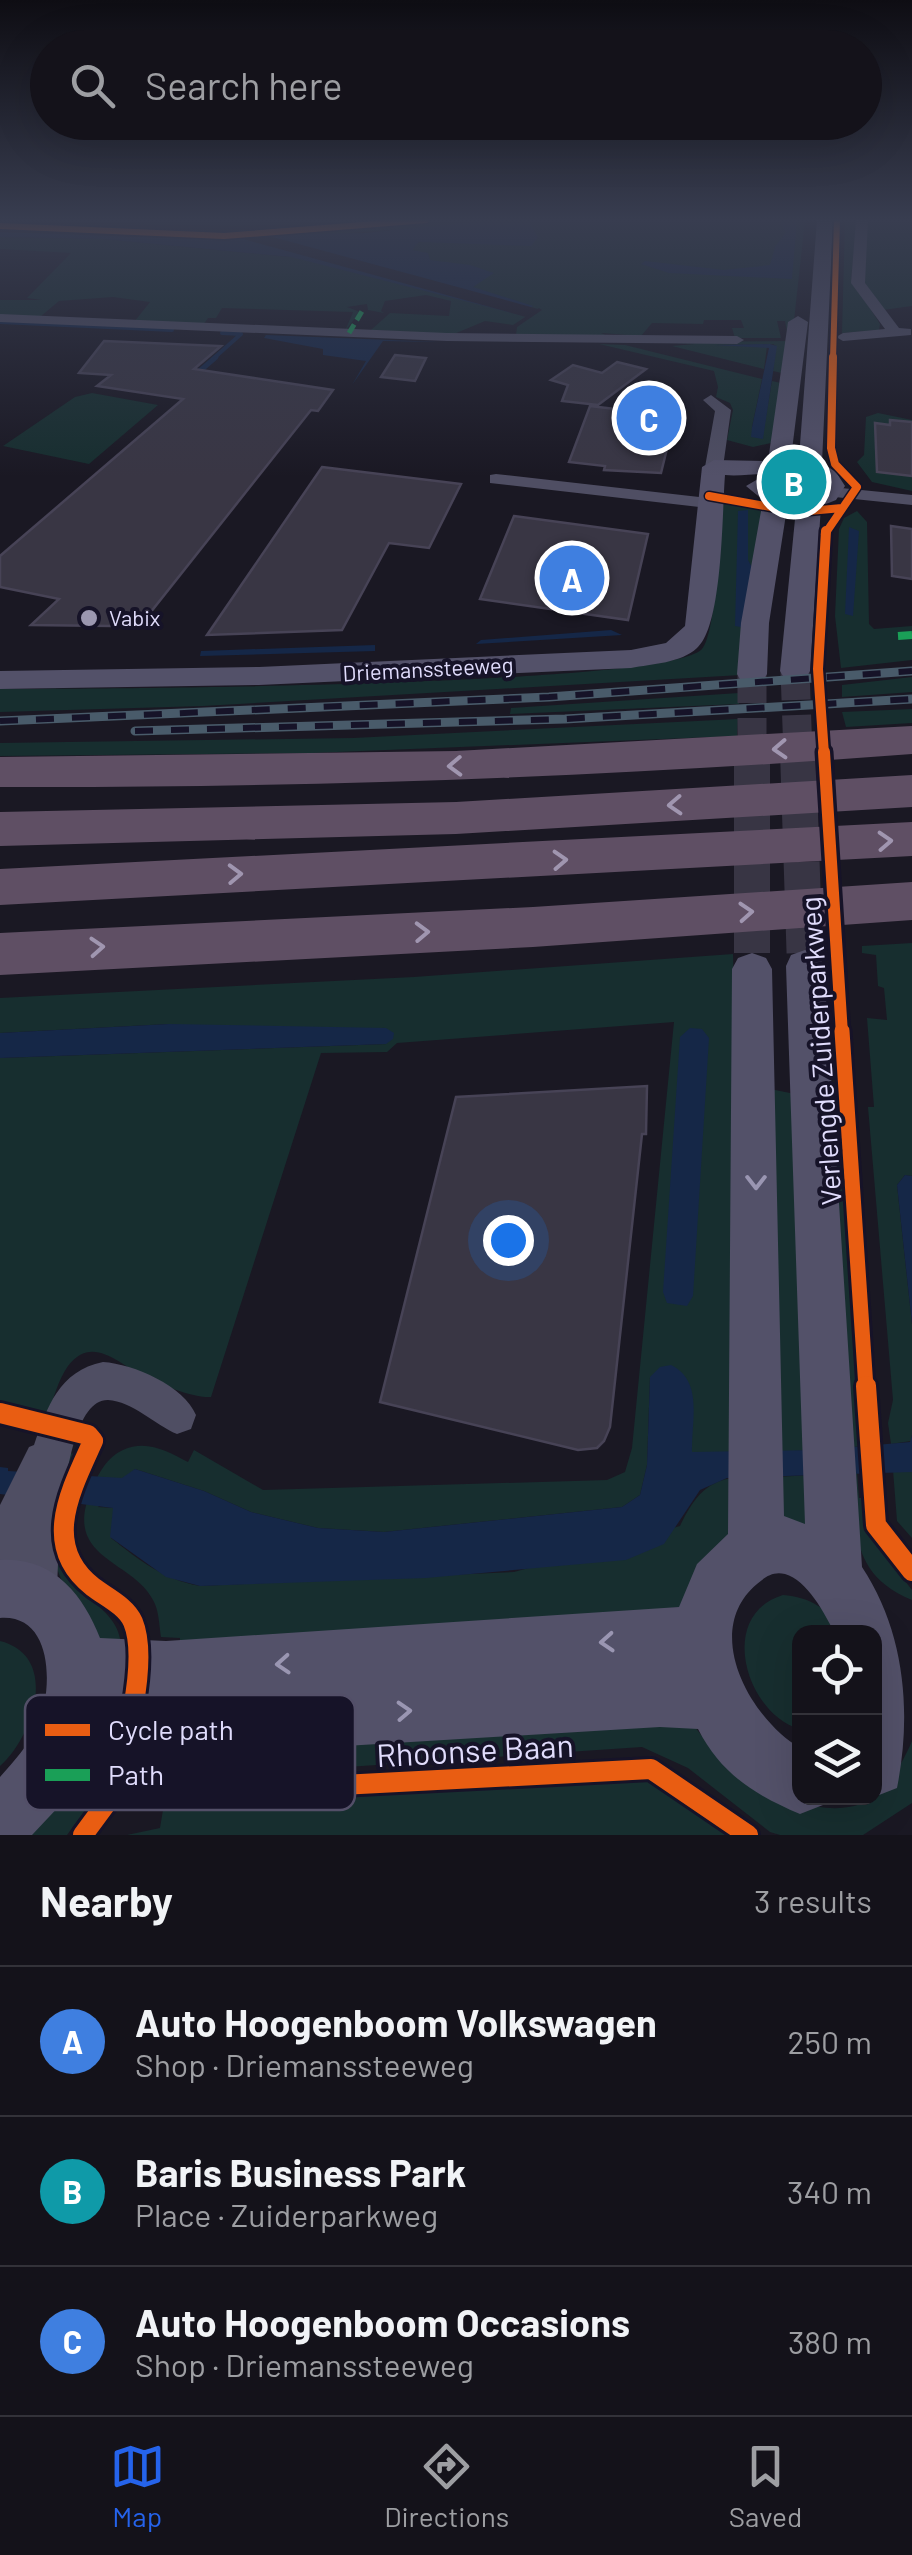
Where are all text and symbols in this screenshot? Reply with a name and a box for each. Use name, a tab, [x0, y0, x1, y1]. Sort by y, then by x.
search box	[30, 30, 882, 140]
icon: search	[65, 58, 120, 113]
text: Search here	[145, 62, 343, 108]
pin: C	[616, 380, 682, 456]
pin: B	[762, 444, 826, 520]
pin: A	[540, 540, 604, 616]
place label: Vabix	[109, 604, 160, 630]
marker: Vabix	[78, 607, 100, 629]
street label: Driemanssteeweg	[342, 651, 514, 685]
one-way arrow	[771, 738, 787, 759]
one-way arrow	[447, 755, 463, 776]
one-way arrow	[666, 794, 682, 815]
one-way arrow	[877, 831, 893, 852]
one-way arrow	[553, 850, 569, 871]
one-way arrow	[228, 864, 244, 885]
street label: Verlengde Zuiderparkweg	[792, 896, 848, 1206]
one-way arrow	[739, 902, 755, 923]
one-way arrow	[414, 922, 430, 943]
one-way arrow	[90, 937, 106, 958]
one-way arrow	[745, 1176, 767, 1191]
your location	[483, 1215, 534, 1266]
map controls	[792, 1625, 882, 1805]
button: locate	[792, 1625, 882, 1715]
one-way arrow	[598, 1631, 614, 1652]
one-way arrow	[274, 1653, 290, 1674]
legend	[25, 1695, 355, 1810]
one-way arrow	[396, 1701, 412, 1722]
text: Cycle path	[108, 1712, 234, 1746]
button: layers	[792, 1715, 882, 1805]
street label: Rhoonse Baan	[375, 1725, 574, 1773]
text: Path	[108, 1757, 164, 1791]
text: Nearby	[40, 1875, 173, 1925]
text: 3 results	[754, 1881, 872, 1919]
text: Auto Hoogenboom Volkswagen	[135, 1999, 657, 2045]
text: A	[62, 2022, 83, 2060]
text: 250 m	[787, 2022, 872, 2060]
text: Shop · Driemanssteeweg	[135, 2045, 474, 2083]
text: Baris Business Park	[135, 2149, 466, 2195]
text: B	[63, 2172, 82, 2210]
text: 340 m	[787, 2172, 872, 2210]
text: Place · Zuiderparkweg	[135, 2195, 438, 2233]
text: Auto Hoogenboom Occasions	[135, 2299, 630, 2345]
text: C	[63, 2322, 82, 2360]
text: 380 m	[788, 2322, 872, 2360]
text: Shop · Driemanssteeweg	[135, 2345, 474, 2383]
tab: Map	[110, 2439, 165, 2533]
tab: Directions	[384, 2439, 509, 2533]
tab: Saved	[729, 2439, 802, 2533]

